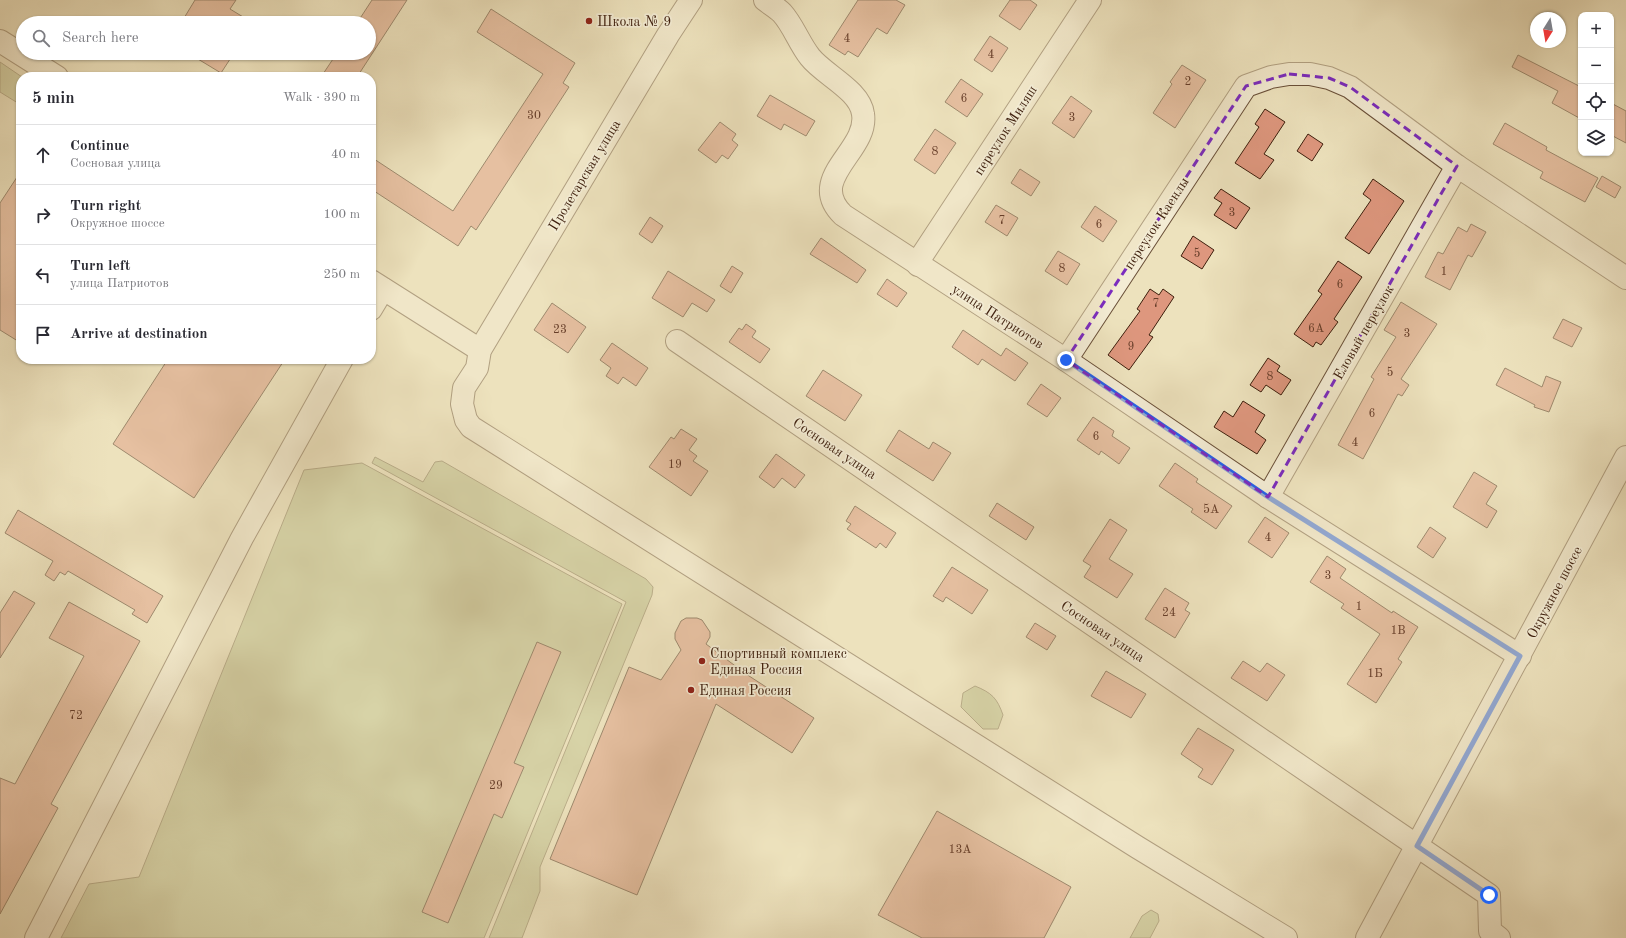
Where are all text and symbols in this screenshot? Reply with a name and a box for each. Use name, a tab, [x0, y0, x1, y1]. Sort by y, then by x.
north arrow	[1530, 12, 1566, 48]
map controls	[1578, 12, 1614, 156]
button: +	[1578, 12, 1614, 48]
place label: Школа № 9	[597, 15, 671, 29]
search box	[16, 16, 376, 60]
marker: Школа № 9	[584, 16, 594, 26]
icon: search	[30, 27, 52, 49]
text: Search here	[62, 31, 139, 46]
house number: 4	[844, 33, 851, 45]
button: −	[1578, 48, 1614, 84]
house number: 4	[988, 49, 995, 61]
house number: 2	[1185, 76, 1191, 88]
street label: переулок Миляш	[972, 83, 1040, 178]
button: locate	[1578, 84, 1614, 120]
text: 5 min	[32, 90, 75, 107]
text: Walk · 390 m	[283, 91, 360, 104]
house number: 6	[961, 93, 968, 105]
house number: 30	[527, 110, 541, 122]
house number: 3	[1069, 112, 1075, 124]
street label: Пролетарская улица	[546, 118, 623, 233]
button: layers	[1578, 120, 1614, 156]
text: Continue	[70, 139, 129, 154]
icon: ahead	[32, 144, 54, 166]
house number: 8	[932, 146, 939, 158]
text: 40 m	[331, 148, 360, 161]
text: Сосновая улица	[70, 157, 161, 170]
street label: переулок Каенлы	[1122, 175, 1192, 272]
text: Turn right	[70, 199, 141, 214]
icon: right	[32, 204, 54, 226]
house number: 3	[1229, 207, 1235, 219]
text: 100 m	[323, 208, 360, 221]
house number: 7	[999, 215, 1005, 227]
text: Окружное шоссе	[70, 217, 165, 230]
house number: 6	[1096, 219, 1103, 231]
house number: 5	[1194, 247, 1201, 260]
text: Turn left	[70, 259, 130, 274]
house number: 8	[1059, 263, 1066, 275]
icon: left	[32, 264, 54, 286]
house number: 1	[1441, 266, 1447, 278]
text: 250 m	[323, 268, 360, 281]
text: улица Патриотов	[70, 277, 169, 290]
house number: 6	[1337, 279, 1344, 291]
street label: улица Патриотов	[949, 282, 1046, 352]
street label: Еловый переулок	[1331, 283, 1397, 382]
house number: 7	[1153, 298, 1159, 310]
house number: 6А	[1308, 323, 1324, 335]
icon: arrive	[32, 324, 54, 346]
house number: 23	[553, 324, 567, 336]
text: Arrive at destination	[70, 327, 208, 342]
house number: 3	[1404, 328, 1410, 340]
house number: 9	[1128, 341, 1134, 353]
route end	[1057, 351, 1075, 369]
house number: 5	[1387, 366, 1394, 379]
house number: 8	[1267, 371, 1274, 383]
house number: 6	[1369, 408, 1376, 420]
street label: Сосновая улица	[790, 416, 879, 482]
house number: 6	[1093, 431, 1100, 443]
house number: 4	[1352, 437, 1359, 449]
house number: 19	[668, 459, 682, 471]
house number: 5А	[1203, 503, 1219, 516]
house number: 4	[1265, 532, 1272, 544]
street label: Окружное шоссе	[1525, 544, 1585, 641]
house number: 3	[1325, 570, 1331, 582]
street label: Сосновая улица	[1058, 599, 1147, 665]
house number: 1	[1356, 601, 1362, 613]
house number: 24	[1162, 607, 1176, 619]
house number: 1В	[1390, 625, 1406, 637]
place label: Спортивный комплекс Единая Россия	[710, 647, 847, 677]
marker: Спортивный комплекс Единая Россия	[697, 656, 707, 666]
house number: 1Б	[1367, 668, 1383, 680]
place label: Единая Россия	[699, 684, 792, 698]
marker: Единая Россия	[686, 685, 696, 695]
house number: 72	[69, 710, 83, 722]
house number: 29	[489, 780, 503, 792]
house number: 13А	[948, 844, 972, 856]
route start	[1480, 886, 1498, 904]

